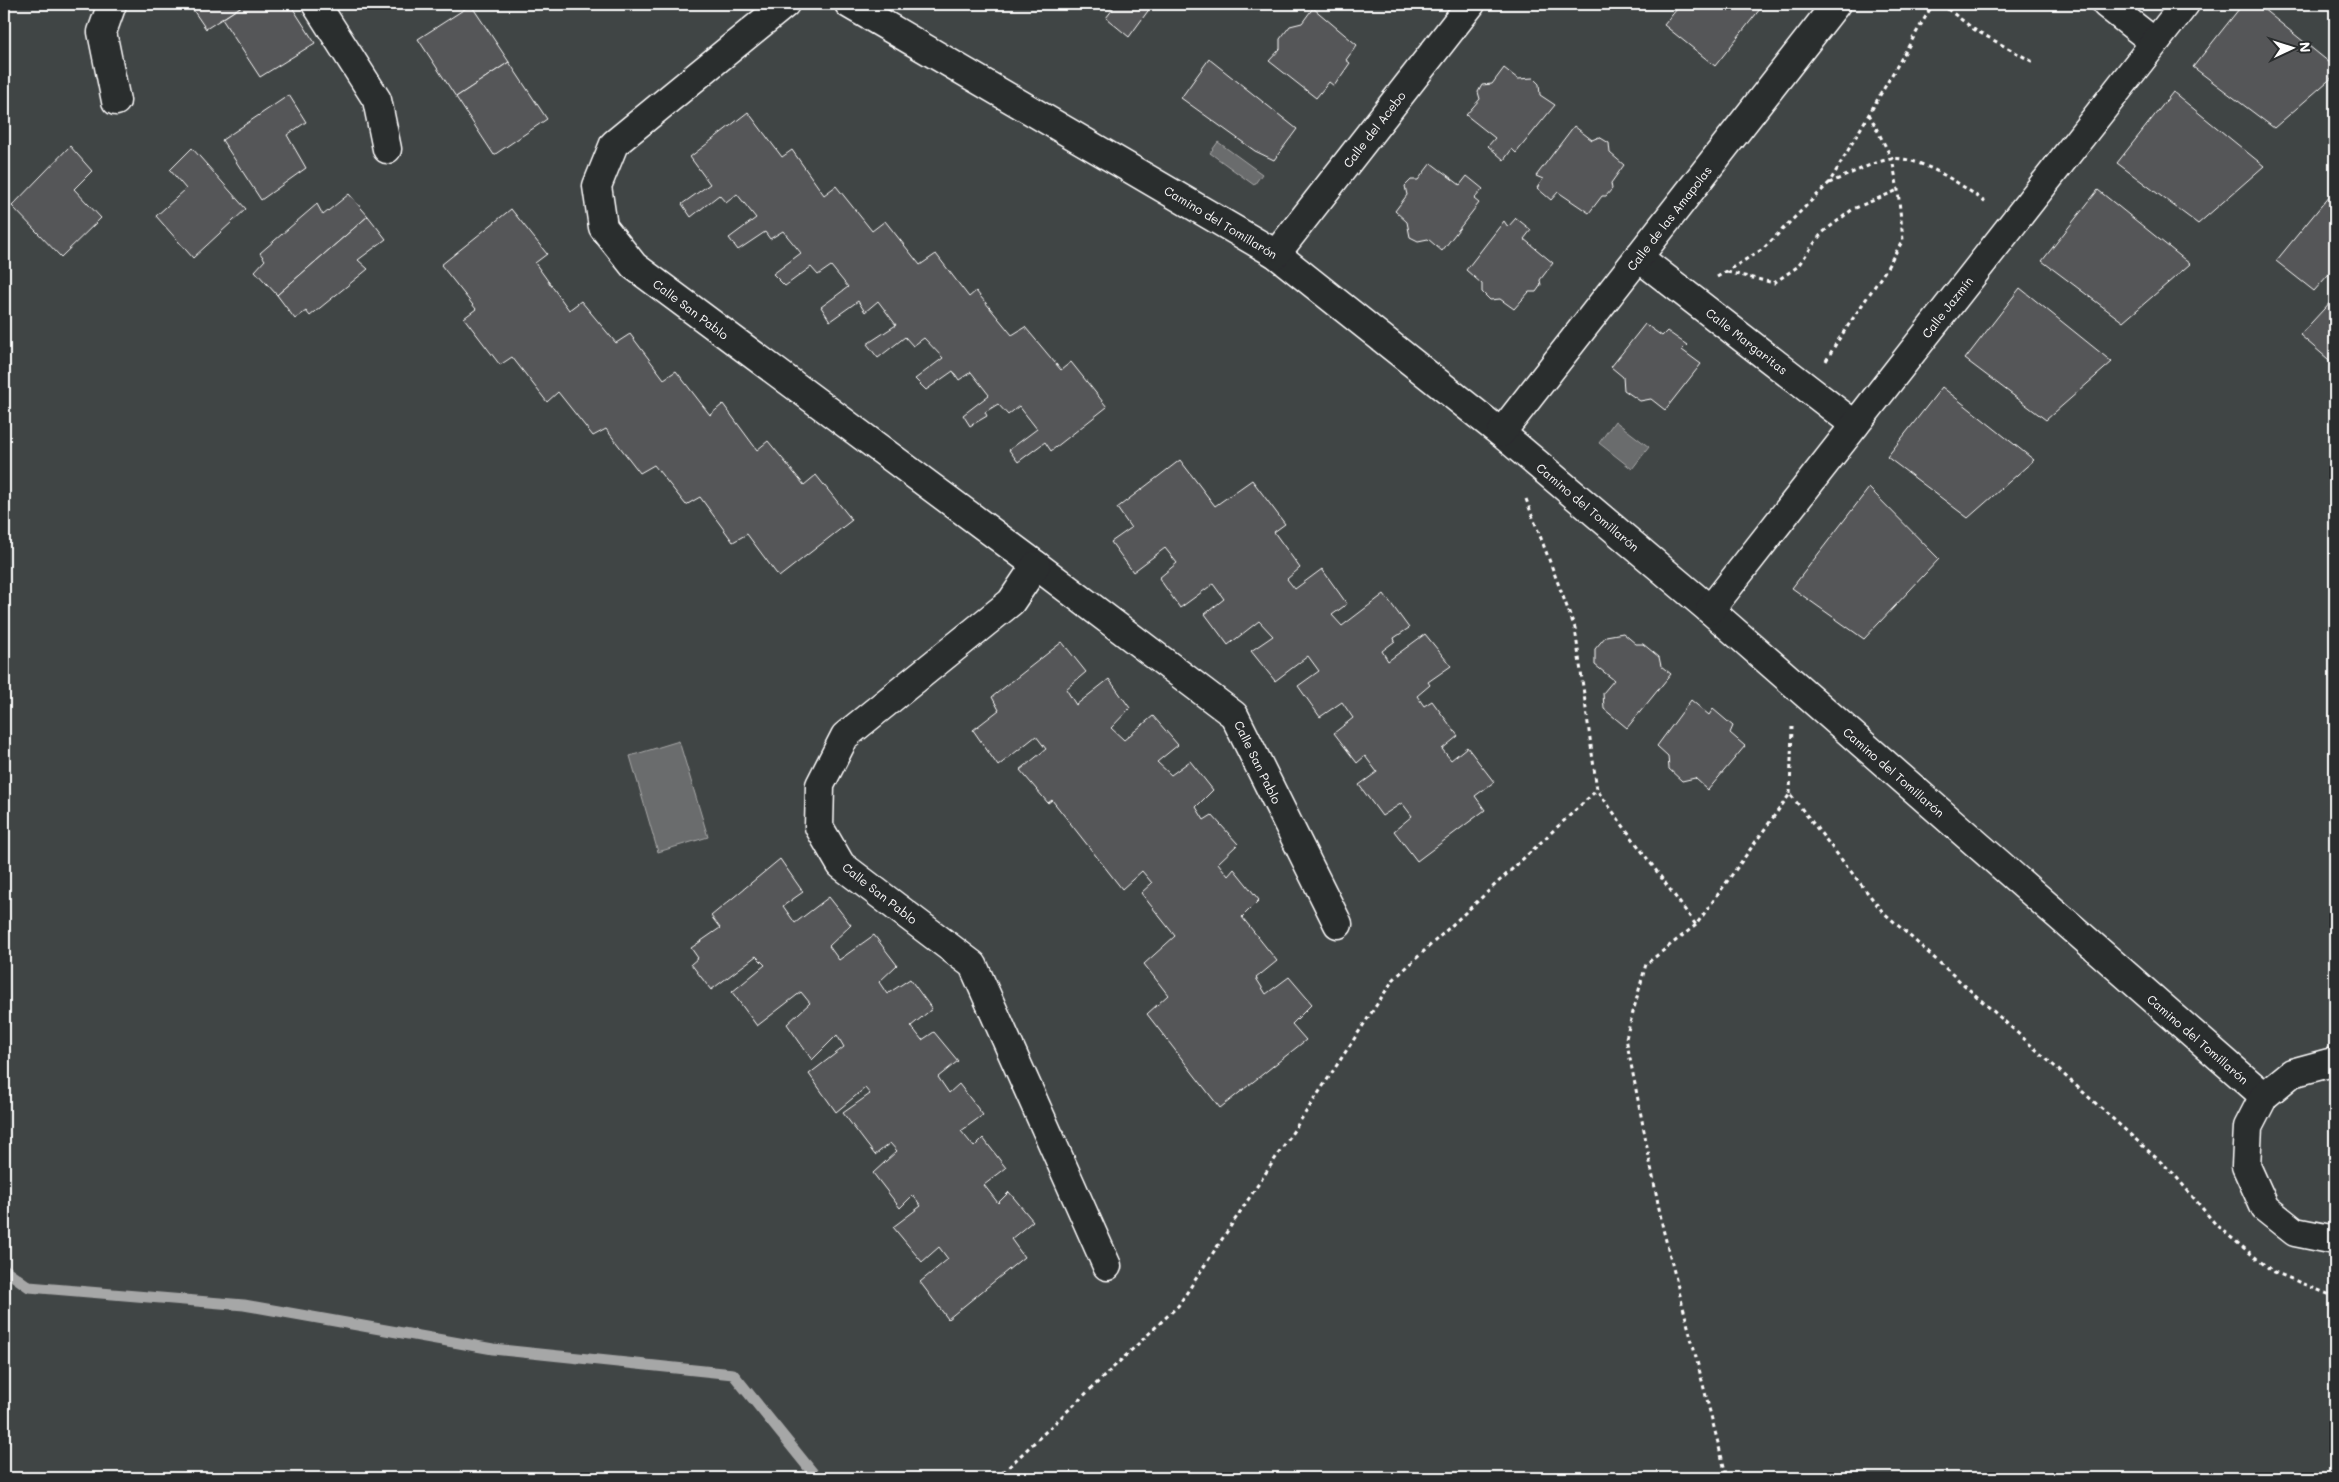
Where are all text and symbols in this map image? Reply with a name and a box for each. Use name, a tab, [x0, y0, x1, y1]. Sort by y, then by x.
north arrow	[2266, 22, 2316, 72]
text: N	[2296, 41, 2315, 53]
street label: Calle del Acebo	[1339, 88, 1409, 170]
street label: Calle de las Amapolas	[1623, 162, 1715, 274]
street label: Camino del Tomillarón	[1162, 182, 1280, 262]
street label: Calle Jazmín	[1918, 273, 1976, 341]
street label: Calle San Pablo	[650, 275, 732, 343]
street label: Calle Margaritas	[1703, 304, 1791, 378]
street label: Camino del Tomillarón	[1533, 459, 1643, 555]
street label: Calle San Pablo	[1231, 718, 1285, 806]
street label: Camino del Tomillarón	[1840, 724, 1948, 820]
street label: Calle San Pablo	[839, 859, 921, 927]
street label: Camino del Tomillarón	[2144, 991, 2252, 1087]

